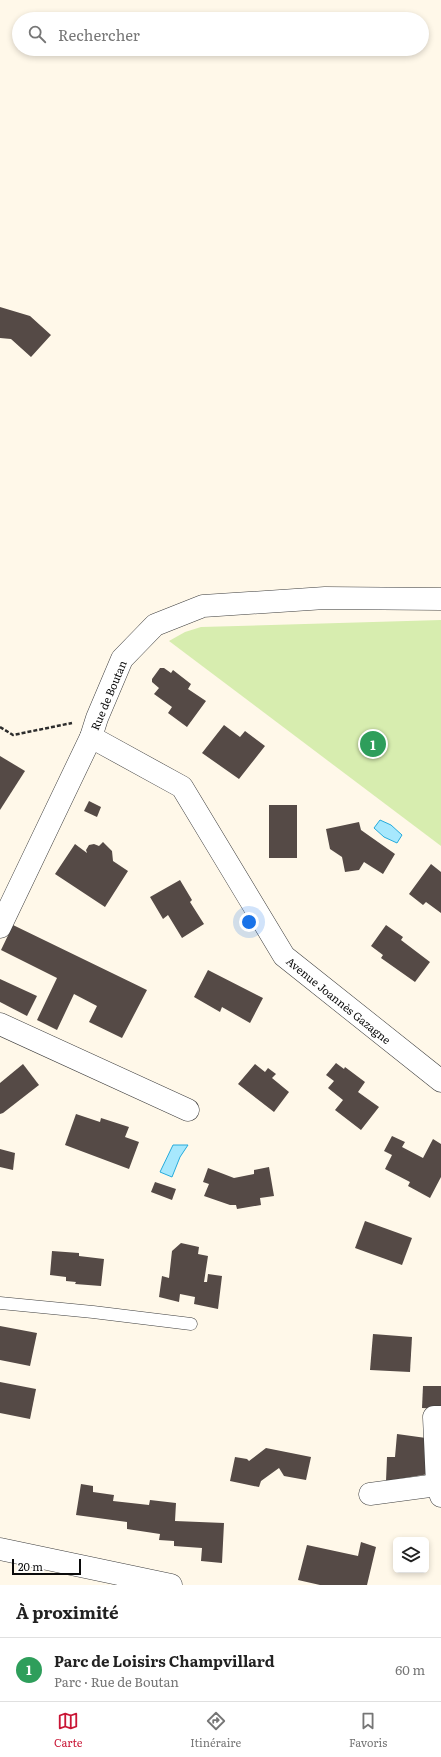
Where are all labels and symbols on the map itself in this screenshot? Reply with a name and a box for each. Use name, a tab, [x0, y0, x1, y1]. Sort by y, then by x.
street label: Rue de Boutan	[86, 658, 130, 732]
pin: 1	[360, 729, 386, 759]
your location	[239, 912, 259, 932]
street label: Avenue Joannès Gazagne	[283, 953, 395, 1047]
scale bar	[12, 1557, 81, 1576]

